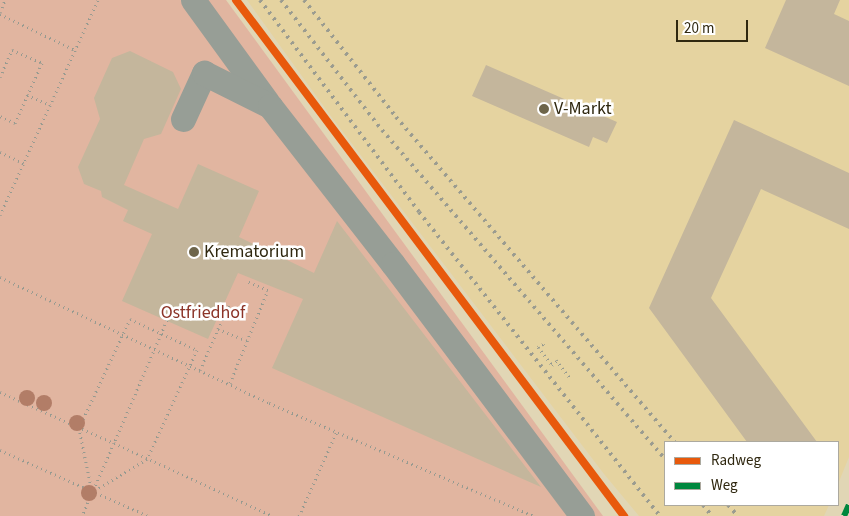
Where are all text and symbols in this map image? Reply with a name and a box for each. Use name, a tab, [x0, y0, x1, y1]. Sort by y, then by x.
scale bar	[679, 10, 752, 42]
text: 20 m	[684, 18, 714, 39]
place label: V-Markt	[554, 98, 612, 120]
marker: V-Markt	[538, 103, 550, 115]
place label: Krematorium	[204, 241, 304, 263]
marker: Krematorium	[188, 246, 200, 258]
park label: Ostfriedhof	[161, 302, 245, 324]
legend	[664, 441, 839, 506]
text: Radweg	[711, 450, 761, 471]
text: Weg	[711, 475, 738, 496]

